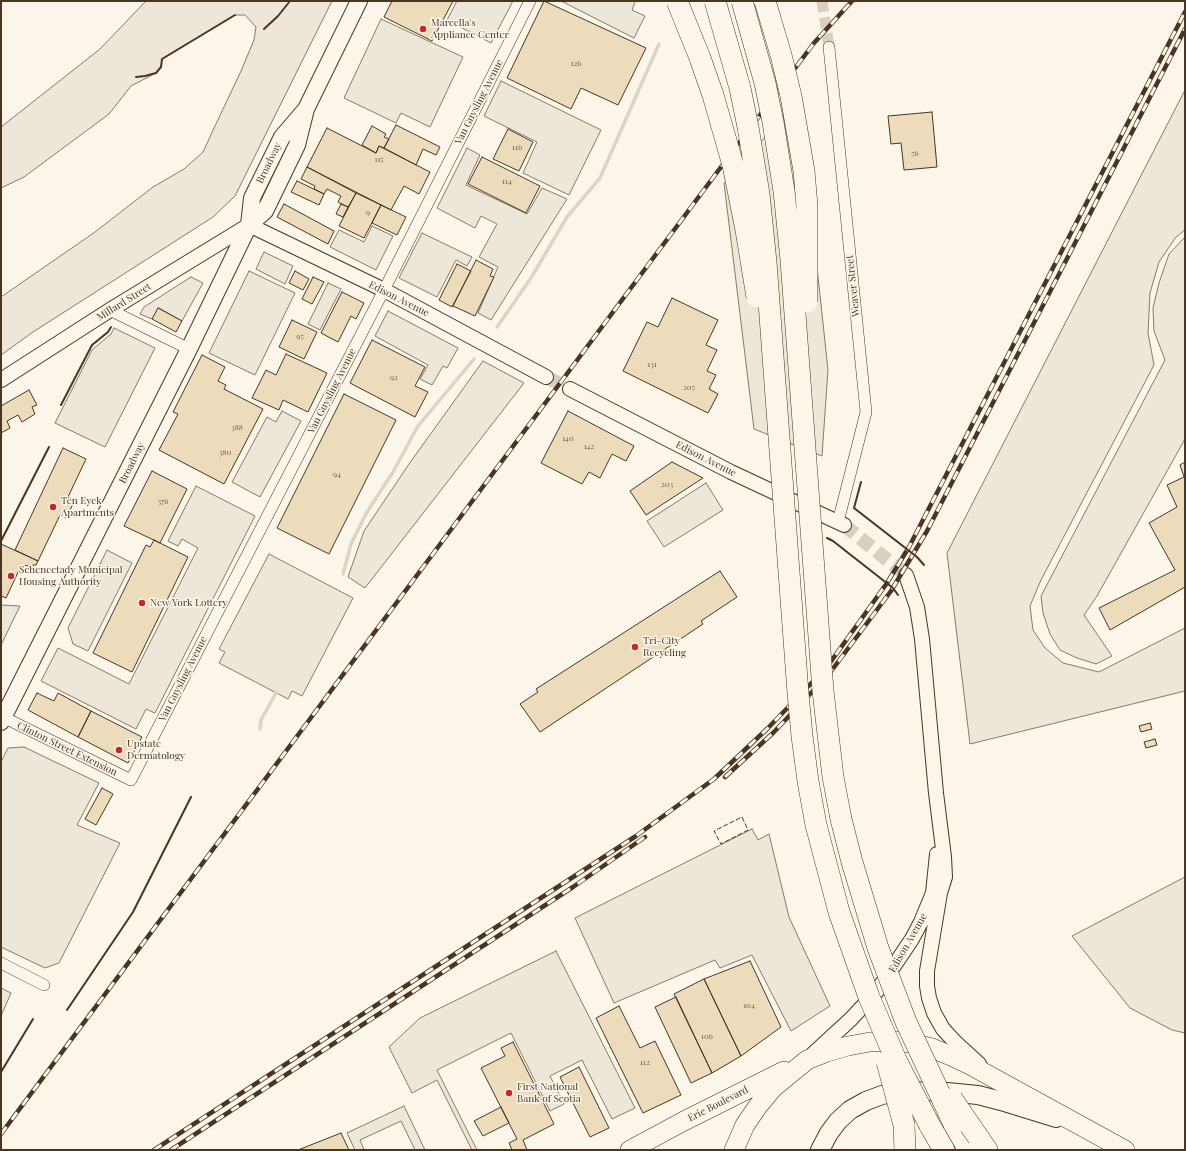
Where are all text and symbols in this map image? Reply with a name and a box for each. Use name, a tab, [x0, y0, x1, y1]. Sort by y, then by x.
place label: Marcella's Appliance Center	[431, 17, 509, 40]
marker: Marcella's Appliance Center	[418, 24, 428, 34]
street label: Van Guysling Avenue	[452, 57, 506, 147]
house number: 126	[571, 58, 581, 68]
street label: Broadway	[254, 140, 284, 186]
house number: 116	[512, 142, 522, 152]
house number: 56	[911, 148, 919, 158]
house number: 115	[374, 154, 384, 164]
house number: 114	[502, 176, 512, 186]
house number: 9	[366, 207, 370, 217]
street label: Weaver Street	[844, 255, 862, 317]
street label: Edison Avenue	[367, 279, 431, 319]
street label: Millard Street	[95, 281, 153, 323]
house number: 95	[296, 331, 304, 341]
street label: Van Guysling Avenue	[305, 346, 359, 436]
house number: 131	[647, 359, 657, 369]
house number: 92	[390, 372, 398, 382]
house number: 205	[683, 382, 695, 392]
house number: 388	[231, 422, 243, 432]
house number: 140	[562, 433, 574, 443]
street label: Edison Avenue	[674, 439, 738, 479]
street label: Broadway	[117, 441, 147, 485]
house number: 142	[584, 441, 594, 451]
house number: 380	[219, 447, 231, 457]
house number: 94	[333, 469, 341, 479]
house number: 203	[661, 479, 673, 489]
place label: Ten Eyck Apartments	[61, 495, 114, 518]
house number: 376	[158, 496, 168, 506]
marker: Ten Eyck Apartments	[48, 502, 58, 512]
place label: Schenectady Municipal Housing Authority	[19, 564, 123, 588]
marker: Schenectady Municipal Housing Authority	[6, 571, 16, 581]
place label: New York Lottery	[150, 597, 228, 609]
marker: New York Lottery	[137, 598, 147, 608]
street label: Van Guysling Avenue	[156, 634, 210, 724]
place label: Tri-City Recycling	[643, 635, 686, 658]
marker: Tri-City Recycling	[630, 642, 640, 652]
street label: Clinton Street Extension	[15, 719, 119, 779]
place label: Upstate Dermatology	[127, 738, 185, 762]
marker: Upstate Dermatology	[114, 745, 124, 755]
street label: Edison Avenue	[886, 911, 930, 975]
house number: 104	[743, 1000, 755, 1010]
house number: 106	[701, 1031, 713, 1041]
house number: 112	[640, 1057, 650, 1067]
place label: First National Bank of Scotia	[517, 1081, 581, 1104]
street label: Erie Boulevard	[686, 1084, 750, 1124]
marker: First National Bank of Scotia	[504, 1088, 514, 1098]

